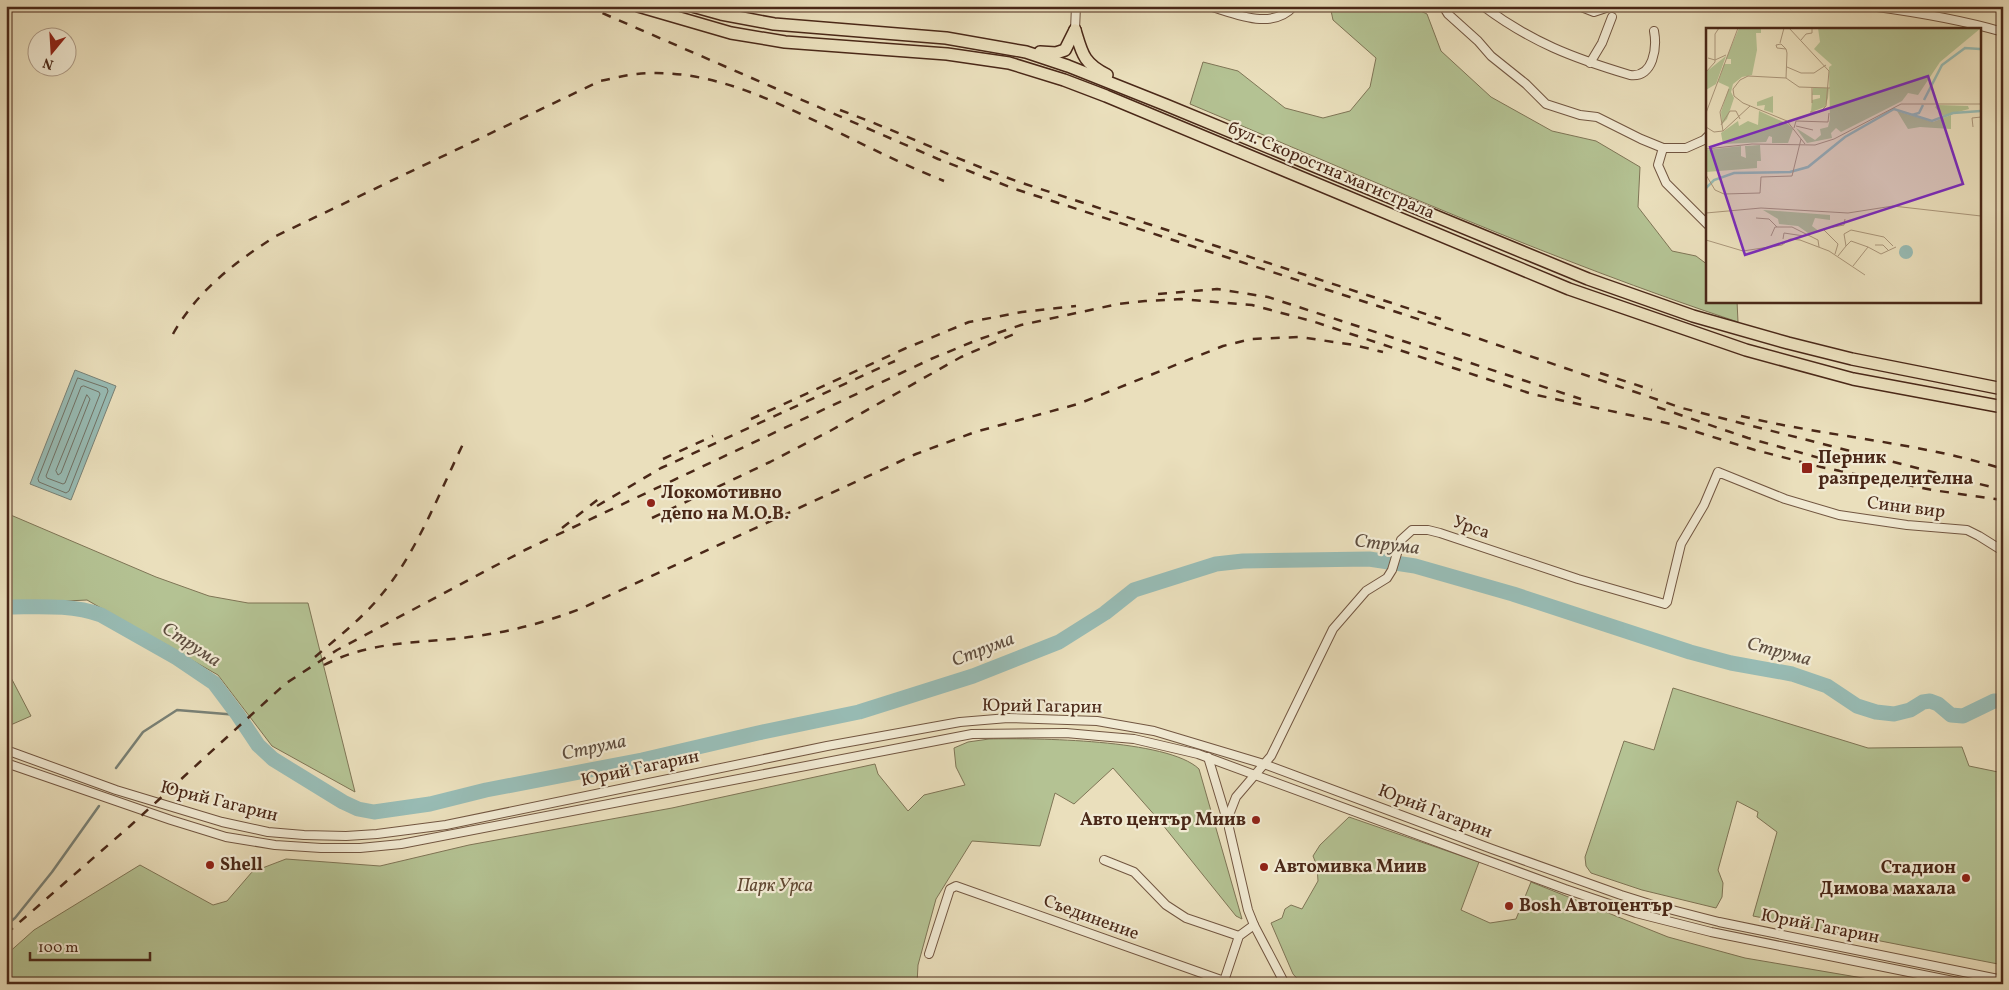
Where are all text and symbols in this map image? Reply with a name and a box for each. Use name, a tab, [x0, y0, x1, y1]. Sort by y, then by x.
north arrow	[28, 28, 78, 78]
inset map	[1706, 28, 1982, 302]
text: N	[41, 52, 56, 74]
street label: бул. Скоростна магистрала	[1224, 116, 1438, 226]
place label: Перник разпределителна	[1818, 446, 1974, 492]
marker: Перник разпределителна	[1800, 461, 1814, 475]
place label: Локомотивно депо на М.О.В.	[661, 481, 789, 527]
street label: Сини вир	[1865, 491, 1947, 525]
marker: Локомотивно депо на М.О.В.	[645, 497, 657, 509]
street label: Урса	[1449, 510, 1493, 546]
water label: Струма	[1353, 528, 1421, 562]
water label: Струма	[156, 616, 226, 674]
water label: Струма	[948, 626, 1018, 674]
water label: Струма	[1744, 631, 1814, 673]
street label: Юрий Гагарин	[981, 693, 1103, 721]
water label: Струма	[559, 728, 629, 768]
street label: Юрий Гагарин	[578, 744, 702, 794]
street label: Юрий Гагарин	[157, 775, 281, 829]
street label: Юрий Гагарин	[1374, 779, 1496, 845]
place label: Авто център Миив	[1080, 808, 1246, 833]
marker: Авто център Миив	[1250, 814, 1262, 826]
place label: Shell	[220, 853, 263, 878]
place label: Автомивка Миив	[1274, 855, 1427, 880]
place label: Стадион Димова махала	[1820, 856, 1956, 902]
marker: Shell	[204, 859, 216, 871]
marker: Автомивка Миив	[1258, 861, 1270, 873]
marker: Стадион Димова махала	[1960, 872, 1972, 884]
park label: Парк Урса	[737, 874, 813, 899]
street label: Съединение	[1040, 889, 1142, 947]
place label: Bosh Автоцентър	[1519, 894, 1673, 919]
marker: Bosh Автоцентър	[1503, 900, 1515, 912]
street label: Юрий Гагарин	[1758, 903, 1882, 951]
scale bar	[30, 930, 150, 962]
text: 100 m	[38, 938, 78, 959]

